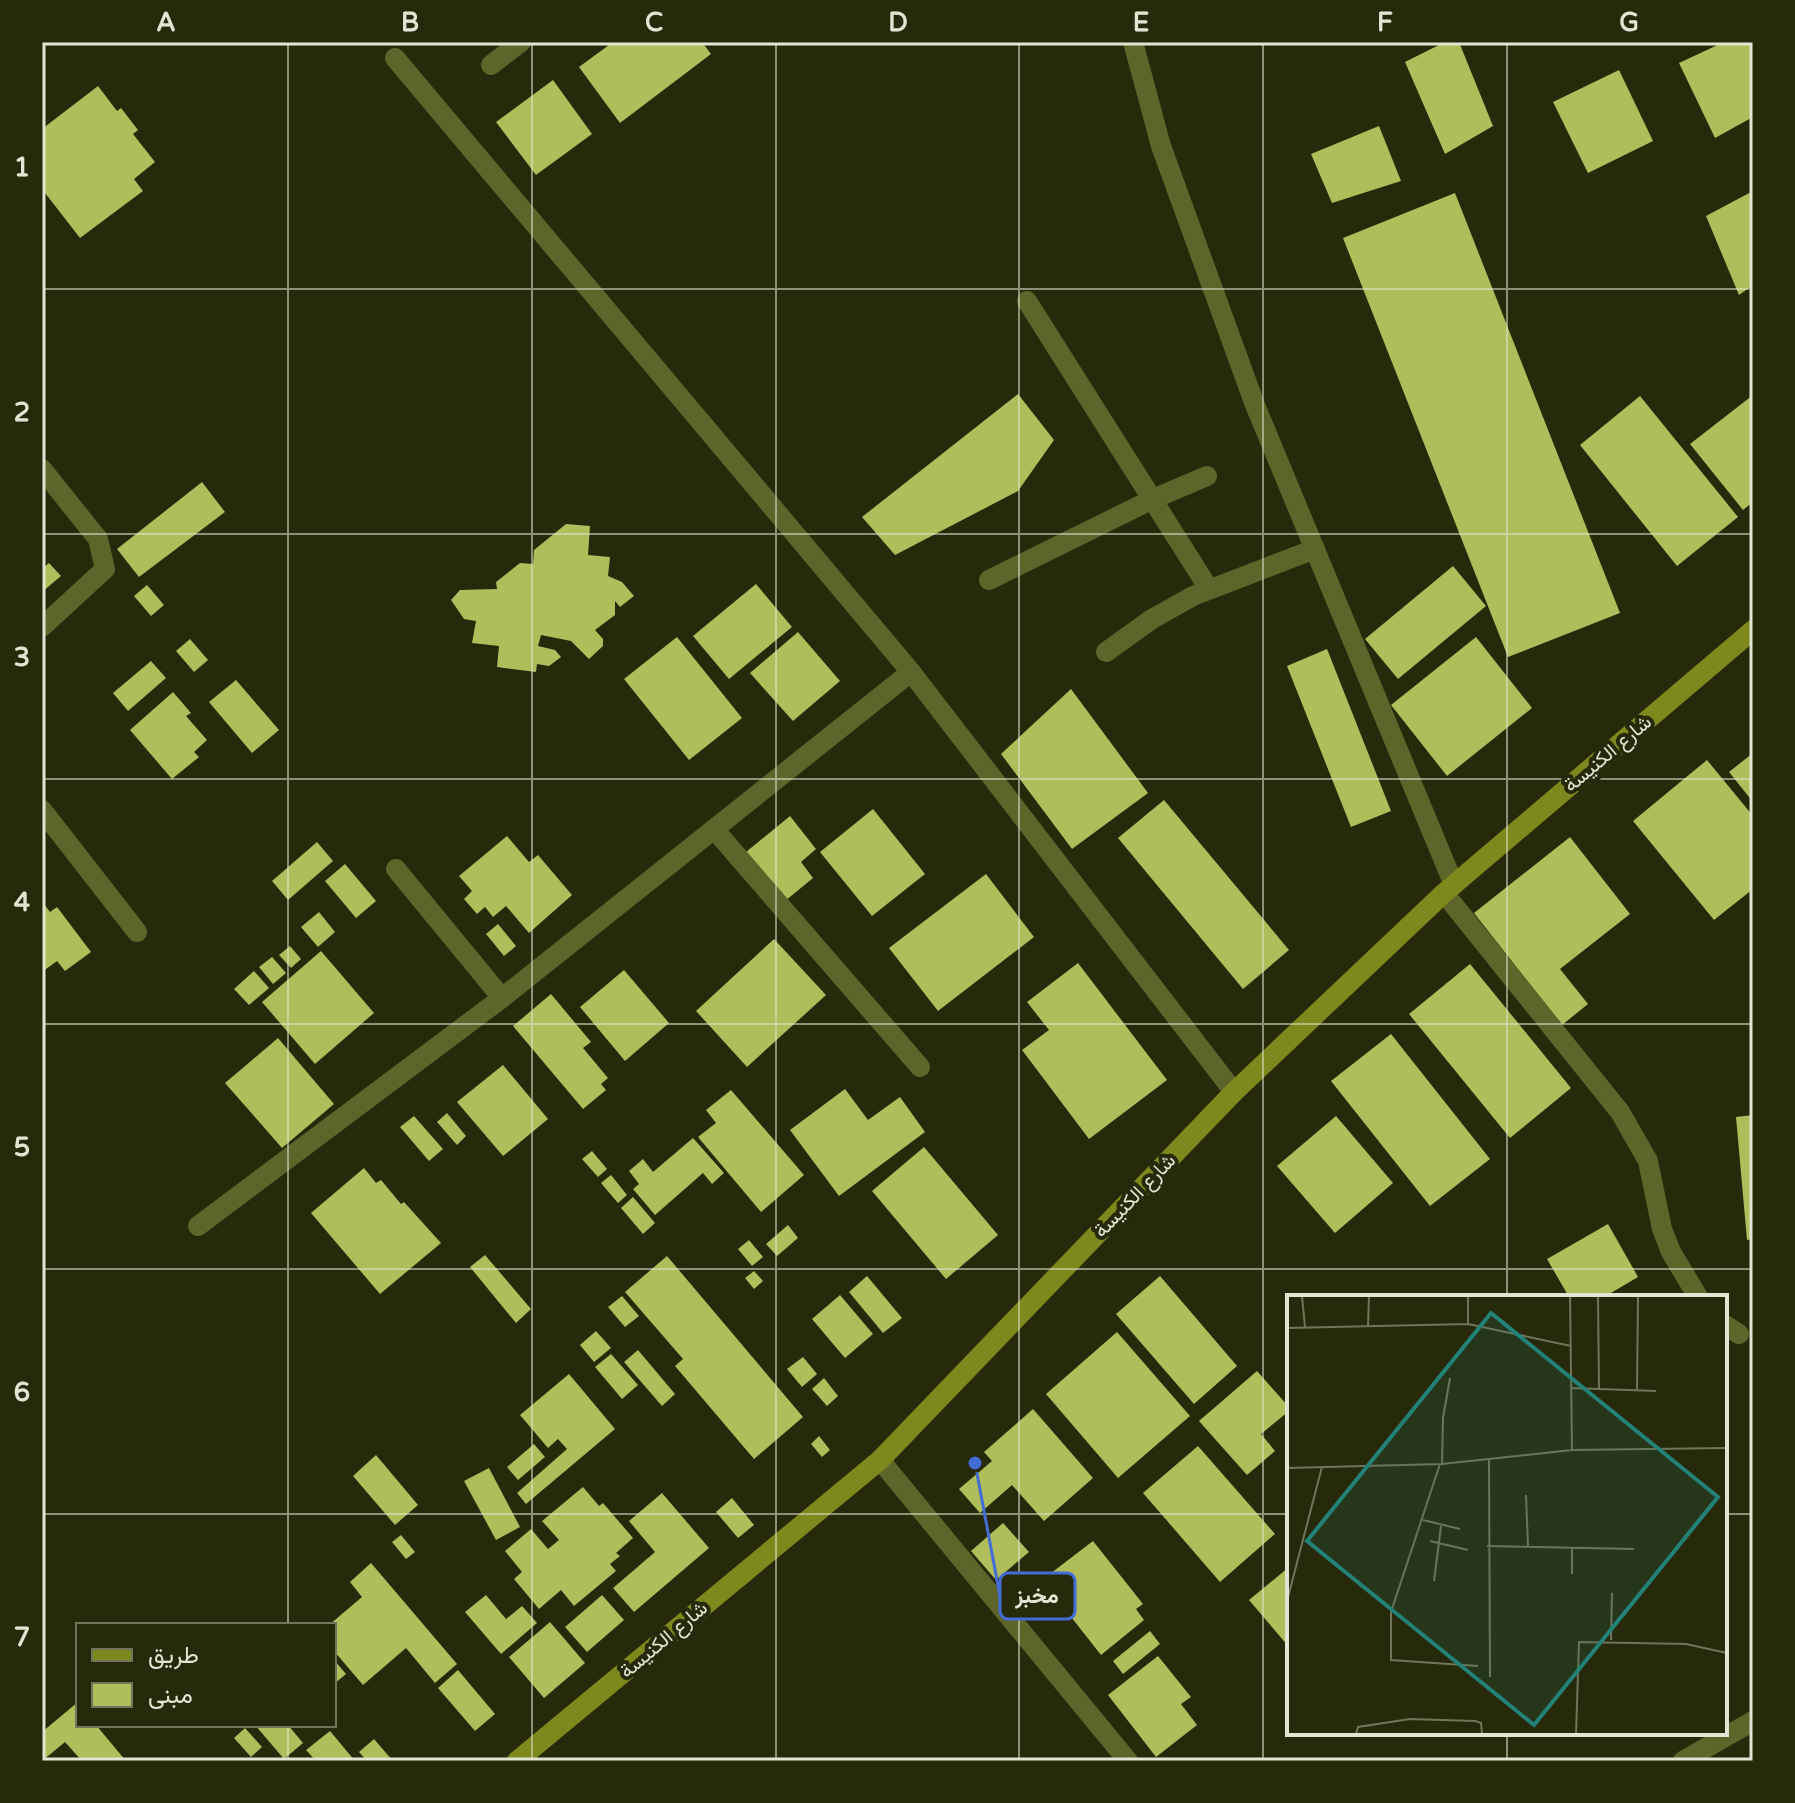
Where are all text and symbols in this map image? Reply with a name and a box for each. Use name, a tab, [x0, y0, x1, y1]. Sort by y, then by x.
text: A	[156, 7, 176, 38]
text: B	[401, 7, 419, 38]
text: C	[645, 7, 663, 38]
text: D	[888, 7, 908, 38]
text: E	[1133, 7, 1149, 38]
text: F	[1377, 7, 1393, 38]
text: G	[1619, 7, 1639, 38]
text: 1	[14, 152, 30, 183]
text: 2	[14, 397, 30, 428]
text: 3	[14, 642, 30, 673]
street label: شارع الكنيسة	[1559, 710, 1657, 798]
text: 4	[14, 887, 30, 918]
text: 5	[14, 1132, 30, 1163]
street label: شارع الكنيسة	[1089, 1149, 1182, 1244]
inset map	[1287, 1295, 1727, 1735]
text: 6	[14, 1377, 30, 1408]
callout: مخبز	[1000, 1573, 1075, 1619]
text: مخبز	[1014, 1583, 1059, 1609]
street label: شارع الكنيسة	[615, 1596, 713, 1684]
text: 7	[14, 1622, 30, 1653]
legend	[76, 1623, 336, 1727]
text: طريق	[148, 1641, 199, 1670]
text: مبنى	[148, 1681, 193, 1710]

